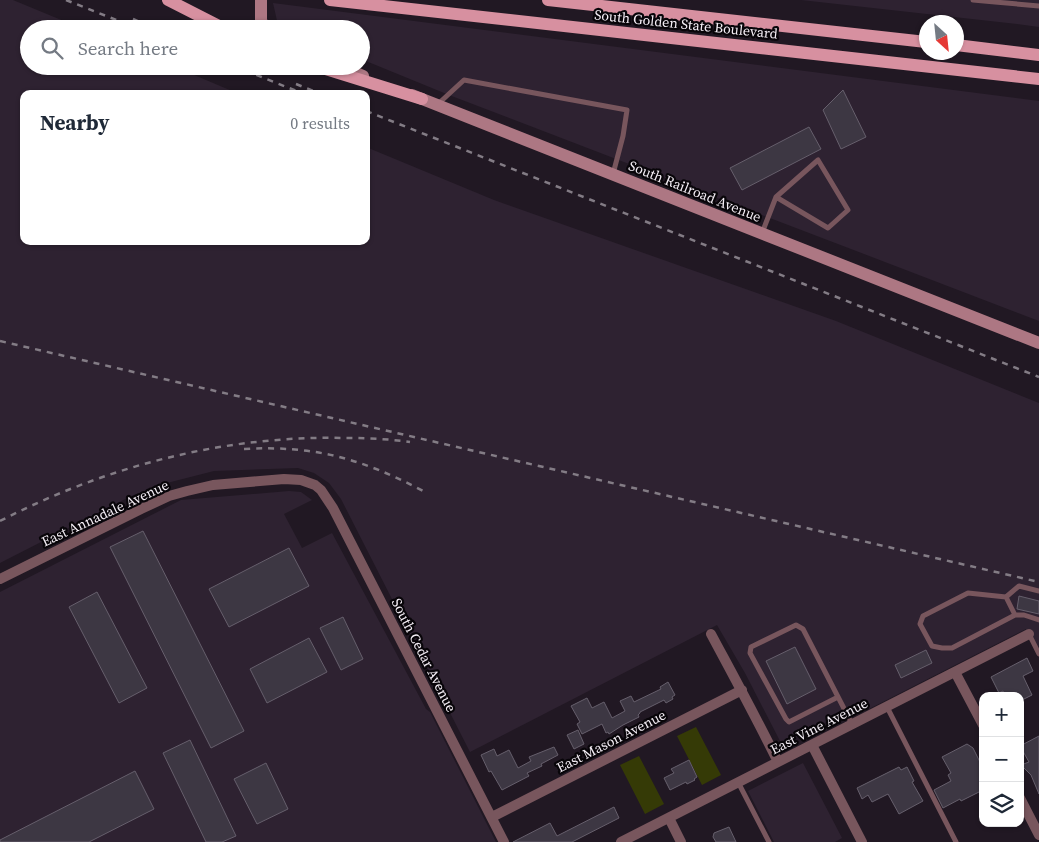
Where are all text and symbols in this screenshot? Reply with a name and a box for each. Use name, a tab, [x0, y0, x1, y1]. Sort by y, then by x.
street label: South Golden State Boulevard	[593, 4, 779, 44]
north arrow	[919, 15, 964, 60]
search box	[20, 20, 370, 75]
icon: search	[38, 34, 66, 62]
text: Search here	[78, 35, 178, 61]
text: Nearby	[40, 108, 110, 137]
text: 0 results	[290, 112, 350, 134]
street label: South Railroad Avenue	[626, 155, 764, 227]
street label: East Annadale Avenue	[38, 475, 172, 551]
street label: South Cedar Avenue	[387, 595, 461, 715]
map controls	[979, 692, 1024, 827]
button: +	[979, 692, 1024, 737]
street label: East Vine Avenue	[767, 693, 871, 759]
street label: East Mason Avenue	[553, 705, 669, 777]
button: −	[979, 737, 1024, 782]
button: layers	[979, 782, 1024, 827]

